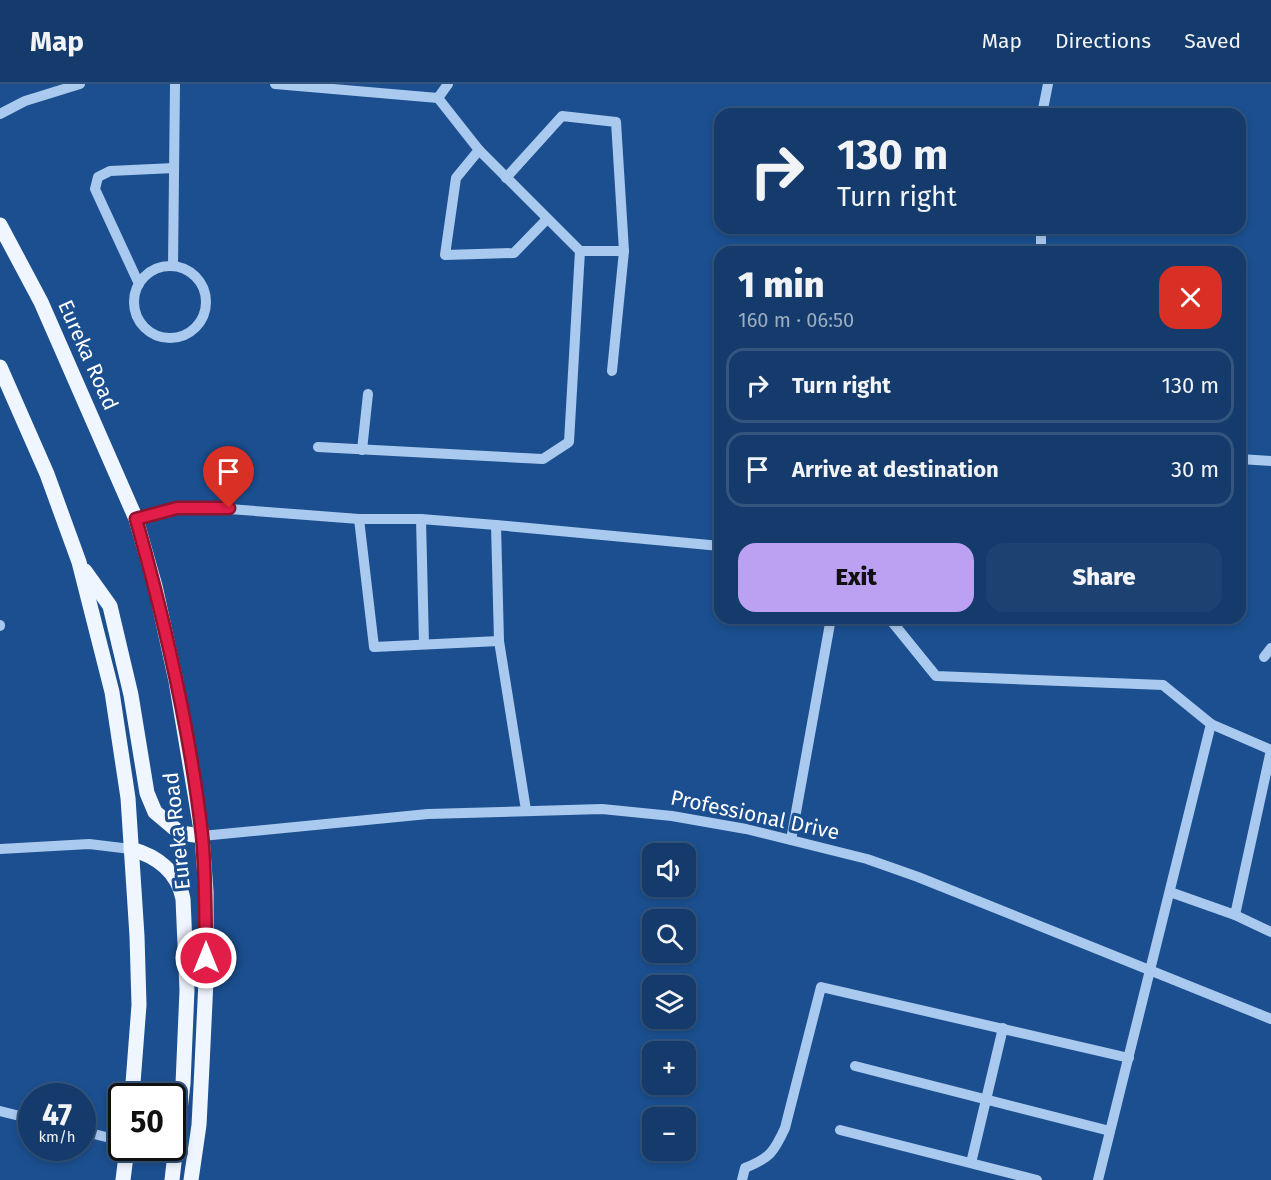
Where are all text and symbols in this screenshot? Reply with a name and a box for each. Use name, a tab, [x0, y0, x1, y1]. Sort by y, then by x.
text: Map	[30, 25, 84, 58]
text: Map	[982, 28, 1022, 54]
text: Directions	[1055, 28, 1151, 54]
text: Saved	[1184, 28, 1241, 54]
text: 130 m	[837, 130, 948, 180]
icon: right	[738, 132, 816, 210]
text: Turn right	[837, 181, 957, 213]
text: 1 min	[738, 263, 824, 307]
button: close	[1159, 266, 1222, 329]
street label: Eureka Road	[52, 296, 124, 414]
text: 160 m · 06:50	[738, 308, 854, 332]
icon: right	[741, 369, 774, 402]
text: Turn right	[792, 372, 891, 399]
text: 130 m	[1162, 372, 1219, 399]
pin	[203, 446, 254, 508]
icon: arrive	[741, 453, 774, 486]
icon: arrive	[212, 455, 245, 488]
text: Arrive at destination	[792, 456, 999, 483]
text: 30 m	[1171, 456, 1219, 483]
button: Exit	[738, 543, 974, 612]
button: Share	[986, 543, 1222, 612]
street label: Eureka Road	[158, 771, 196, 891]
street label: Professional Drive	[668, 784, 842, 846]
map controls	[642, 843, 696, 1161]
button: sound	[642, 843, 696, 897]
button: search	[642, 909, 696, 963]
position arrow	[174, 926, 238, 990]
button: layers	[642, 975, 696, 1029]
button: +	[642, 1041, 696, 1095]
speed limit sign: 50	[108, 1083, 186, 1161]
text: 47	[42, 1097, 72, 1133]
button: −	[642, 1107, 696, 1161]
text: km/h	[38, 1128, 76, 1146]

